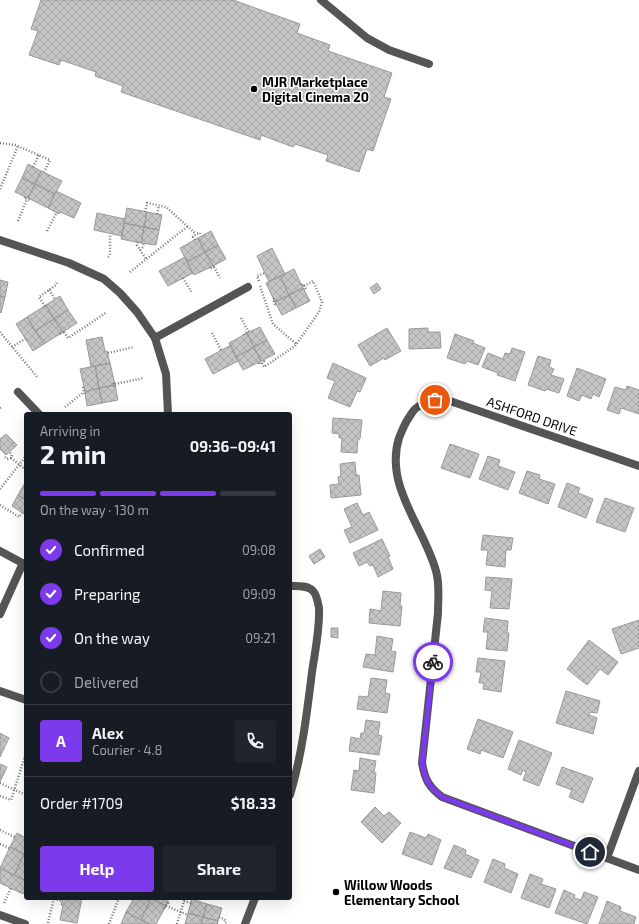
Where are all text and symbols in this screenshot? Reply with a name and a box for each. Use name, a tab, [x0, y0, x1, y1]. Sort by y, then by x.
place label: MJR Marketplace Digital Cinema 20	[262, 74, 369, 105]
marker: MJR Marketplace Digital Cinema 20	[249, 84, 259, 94]
pin	[418, 383, 452, 417]
icon: bag	[424, 389, 446, 411]
street label: ASHFORD DRIVE	[485, 393, 579, 439]
text: Arriving in	[40, 423, 100, 439]
text: 09:36–09:41	[190, 437, 276, 455]
text: 2 min	[40, 438, 106, 469]
text: On the way · 130 m	[40, 502, 149, 518]
icon: check	[40, 539, 62, 561]
text: Confirmed	[74, 541, 145, 559]
text: 09:08	[242, 542, 276, 558]
icon: check	[40, 583, 62, 605]
text: Preparing	[74, 585, 140, 603]
text: 09:09	[242, 586, 276, 602]
icon: check	[40, 627, 62, 649]
text: On the way	[74, 629, 150, 647]
text: 09:21	[245, 630, 276, 646]
courier	[413, 642, 453, 682]
icon: bike	[422, 651, 444, 673]
text: Delivered	[74, 673, 139, 691]
button: phone	[234, 720, 276, 762]
text: Alex	[92, 724, 124, 742]
text: A	[56, 732, 66, 750]
text: Courier · 4.8	[92, 742, 162, 758]
text: Order #1709	[40, 794, 123, 812]
text: $18.33	[231, 794, 276, 812]
pin	[573, 835, 607, 869]
icon: home	[579, 841, 601, 863]
button: Help	[40, 846, 154, 892]
button: Share	[162, 846, 276, 892]
place label: Willow Woods Elementary School	[344, 877, 460, 908]
marker: Willow Woods Elementary School	[331, 887, 341, 897]

